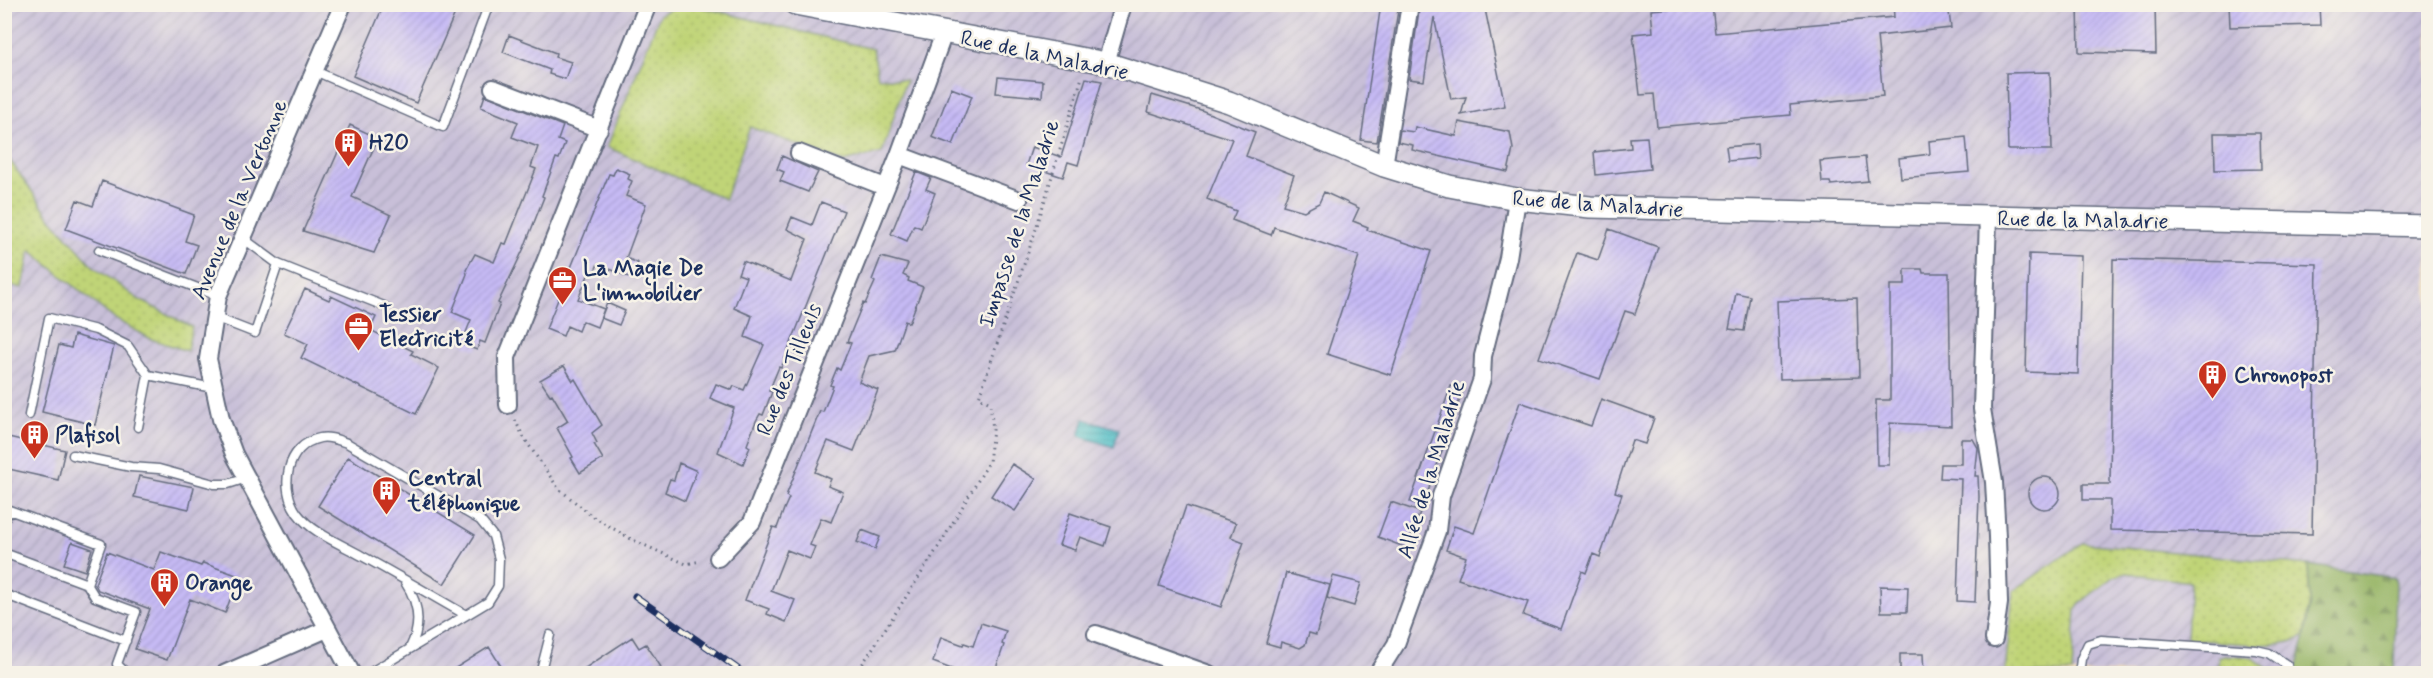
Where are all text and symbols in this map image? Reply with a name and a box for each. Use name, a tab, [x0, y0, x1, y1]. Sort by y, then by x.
street label: Rue de la Maladrie	[958, 24, 1131, 87]
street label: Avenue de la Vertonne	[185, 95, 295, 304]
street label: Impasse de la Maladrie	[973, 116, 1067, 331]
building icon: H2O	[332, 126, 364, 168]
place label: H2O	[369, 130, 409, 158]
street label: Rue de la Maladrie	[1511, 185, 1684, 225]
street label: Rue de la Maladrie	[1997, 206, 2169, 236]
place label: La Magie De L'immobilier	[583, 255, 703, 308]
office icon: La Magie De L'immobilier	[546, 264, 578, 306]
street label: Rue des Tilleuls	[751, 299, 829, 440]
place label: Tessier Electricité	[379, 301, 474, 354]
office icon: Tessier Electricité	[342, 310, 374, 352]
building icon: Chronopost	[2197, 358, 2229, 400]
place label: Chronopost	[2234, 362, 2334, 390]
street label: Allée de la Maladrie	[1391, 377, 1472, 562]
building icon: Plafisol	[18, 418, 50, 460]
place label: Plafisol	[55, 422, 121, 450]
place label: Central téléphonique	[407, 465, 521, 518]
building icon: Central téléphonique	[371, 474, 403, 516]
building icon: Orange	[148, 566, 180, 608]
place label: Orange	[185, 570, 253, 601]

